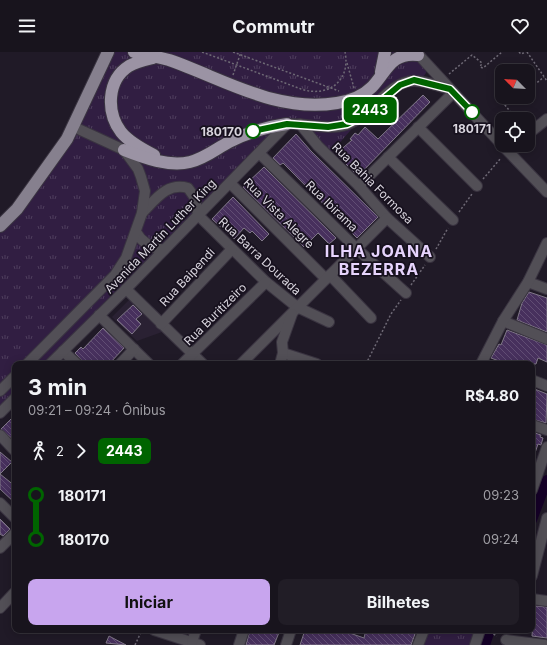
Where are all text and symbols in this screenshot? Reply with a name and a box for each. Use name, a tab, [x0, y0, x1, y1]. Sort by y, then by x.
icon: menu	[16, 15, 38, 37]
icon: heart	[509, 15, 531, 37]
text: Commutr	[232, 16, 315, 37]
north arrow	[495, 64, 535, 104]
map controls	[495, 64, 535, 152]
line badge: 2443	[342, 97, 398, 123]
text: 2443	[352, 101, 388, 118]
marker: 180171	[464, 104, 480, 120]
button: locate	[495, 112, 535, 152]
place label: 180171	[453, 121, 491, 136]
marker: 180170	[245, 123, 261, 139]
place label: 180170	[201, 124, 242, 139]
street label: Rua Bahia Formosa	[329, 139, 417, 227]
street label: Rua Vista Alegre	[241, 175, 317, 251]
street label: Avenida Martin Luther King	[101, 176, 219, 296]
street label: Rua Ibirama	[303, 177, 361, 235]
street label: Rua Barra Dourada	[216, 214, 304, 298]
district label: ILHA JOANA BEZERRA	[325, 241, 433, 279]
street label: Rua Baipendi	[156, 245, 218, 309]
street label: Rua Buritizeiro	[181, 280, 249, 348]
text: 3 min	[28, 374, 87, 400]
text: R$4.80	[465, 386, 519, 405]
text: 09:21 – 09:24 · Ônibus	[28, 402, 166, 418]
icon: walk	[28, 440, 50, 462]
icon: forward	[70, 440, 92, 462]
text: 2443	[106, 442, 143, 459]
text: 2	[56, 443, 64, 459]
text: 180171	[58, 486, 106, 505]
text: 09:23	[483, 487, 519, 503]
text: 180170	[58, 530, 109, 549]
text: 09:24	[483, 531, 519, 547]
button: Iniciar	[28, 579, 270, 625]
button: Bilhetes	[278, 579, 519, 625]

